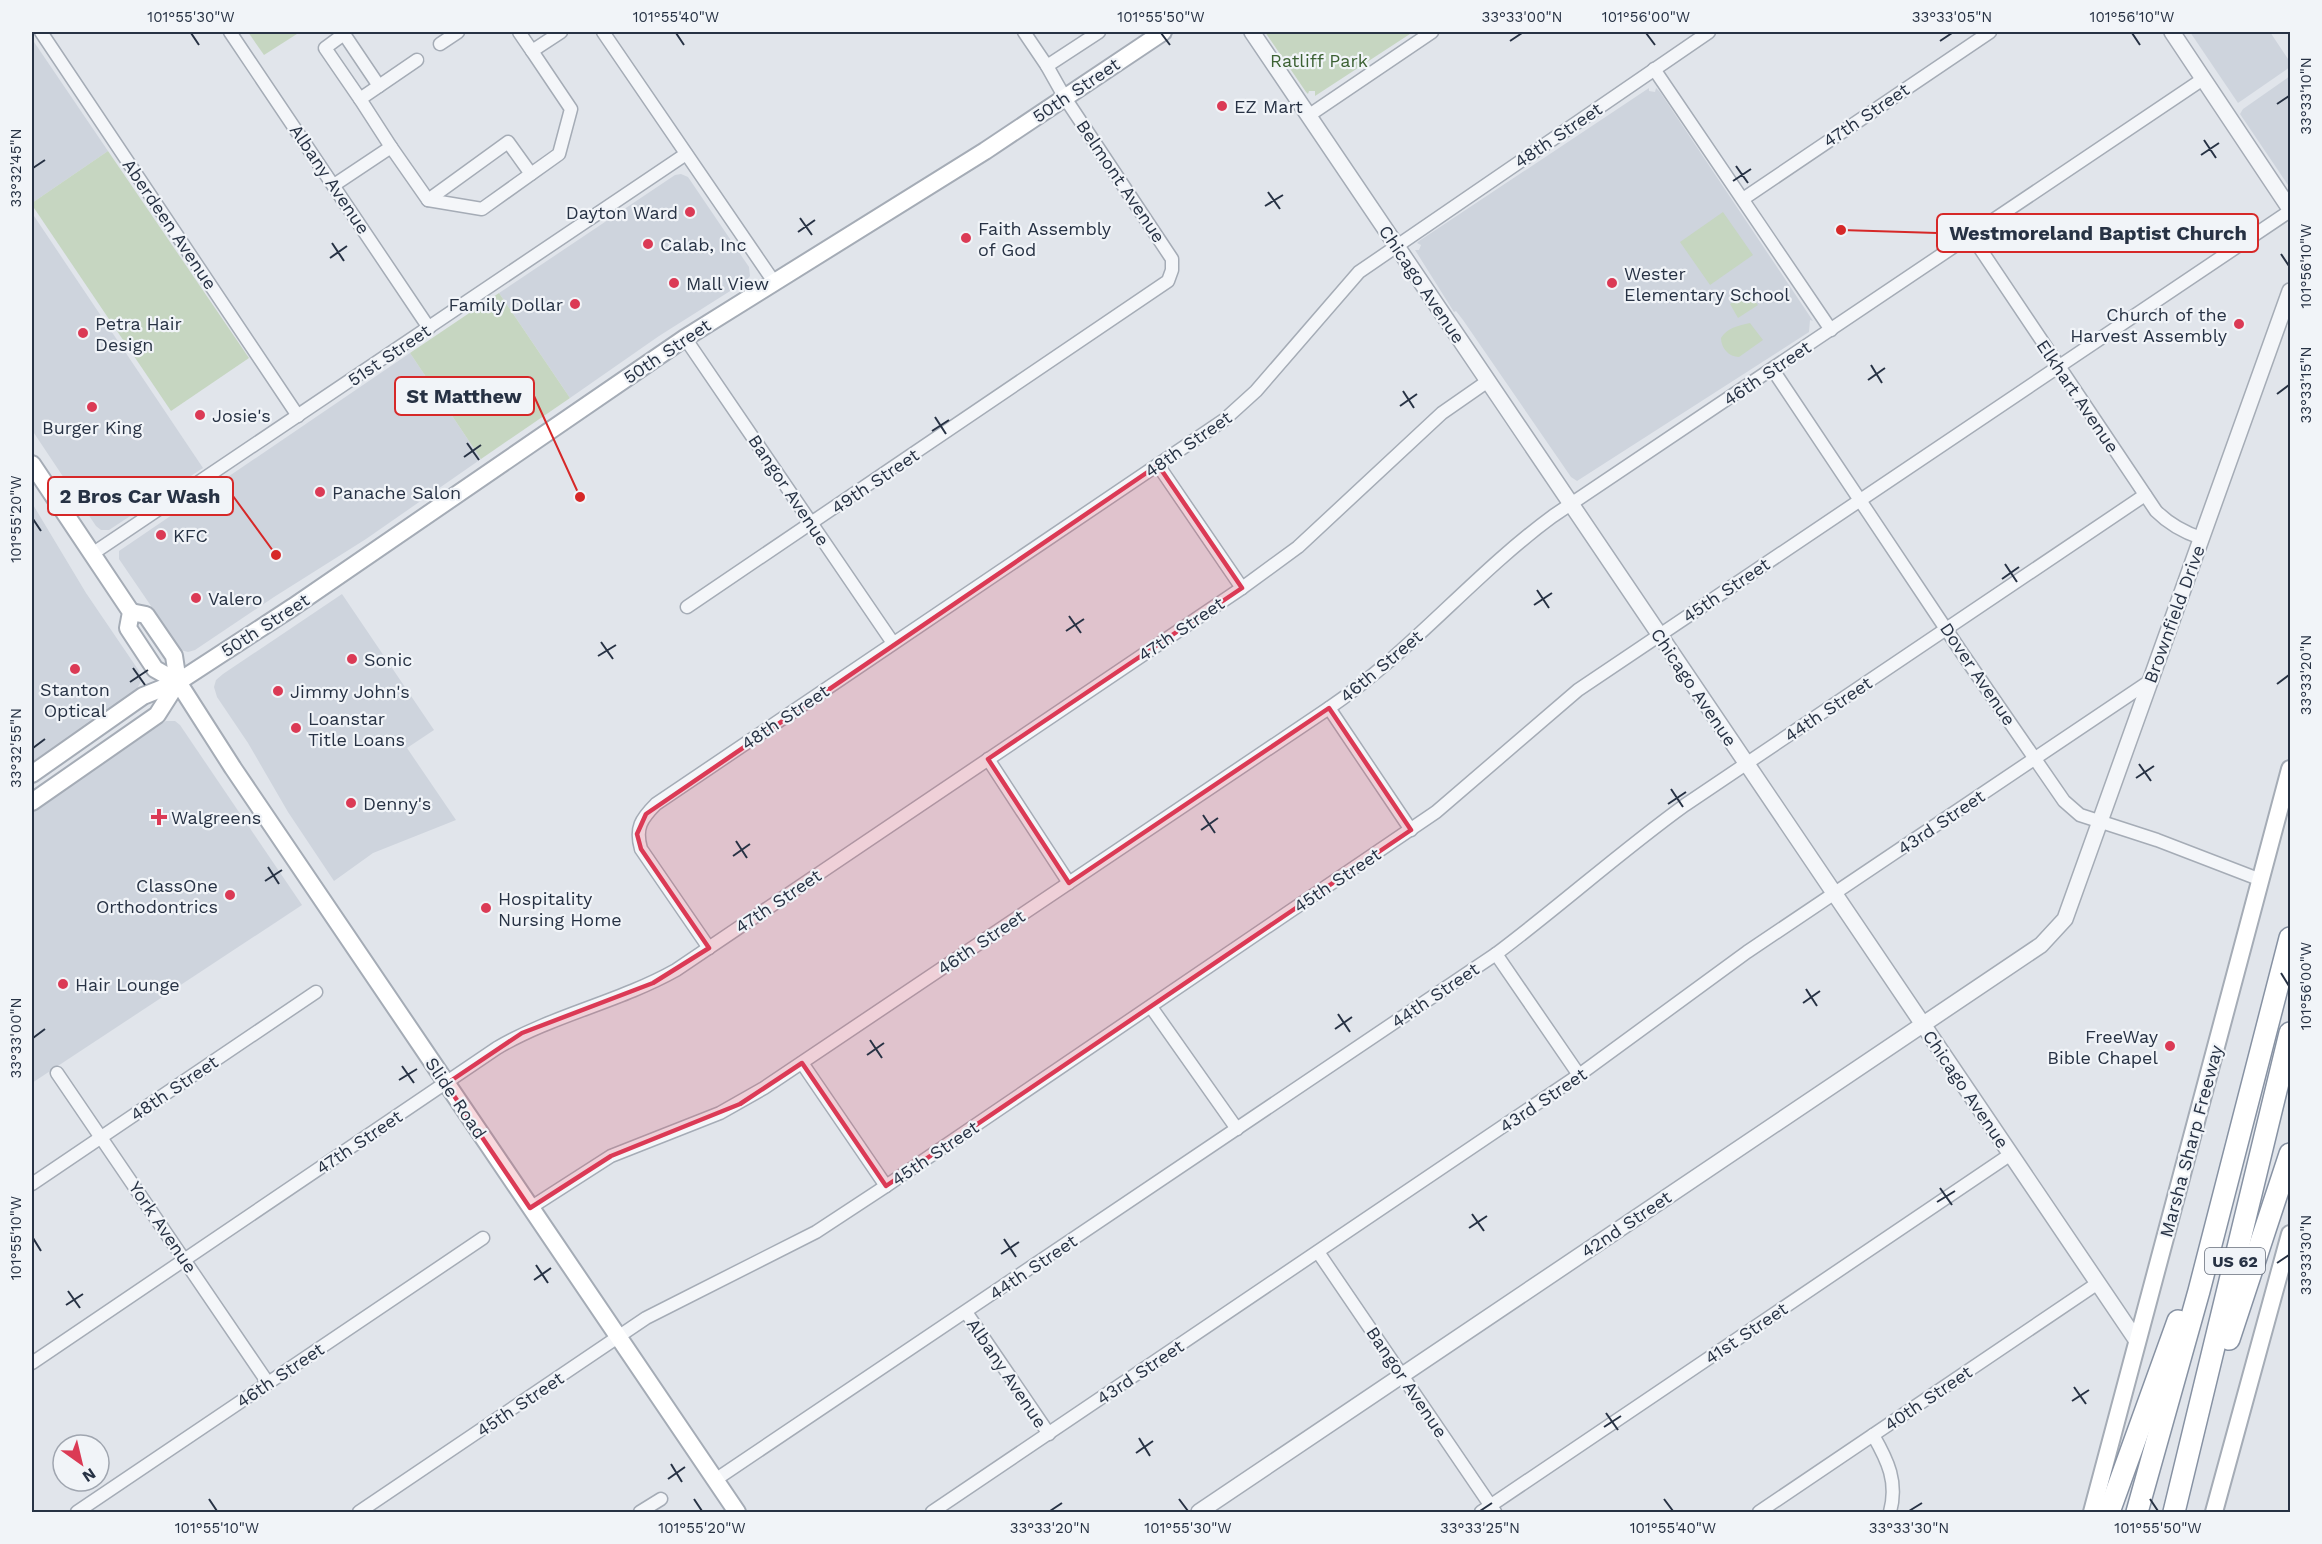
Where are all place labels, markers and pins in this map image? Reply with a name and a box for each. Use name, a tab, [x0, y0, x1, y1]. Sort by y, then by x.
place label: EZ Mart	[1234, 96, 1303, 117]
marker: EZ Mart	[1215, 99, 1229, 113]
place label: Dayton Ward	[566, 202, 678, 223]
marker: Dayton Ward	[683, 205, 697, 219]
callout: Westmoreland Baptist Church	[1937, 214, 2258, 252]
place label: Faith Assembly of God	[978, 218, 1112, 260]
marker: Faith Assembly of God	[959, 231, 973, 245]
place label: Calab, Inc	[660, 234, 747, 255]
marker: Calab, Inc	[641, 237, 655, 251]
place label: Wester Elementary School	[1624, 263, 1790, 305]
place label: Mall View	[686, 273, 769, 294]
marker: Mall View	[667, 276, 681, 290]
marker: Wester Elementary School	[1605, 276, 1619, 290]
place label: Family Dollar	[448, 294, 563, 315]
marker: Family Dollar	[568, 297, 582, 311]
place label: Church of the Harvest Assembly	[2070, 304, 2228, 346]
place label: Petra Hair Design	[95, 313, 182, 355]
marker: Church of the Harvest Assembly	[2232, 317, 2246, 331]
marker: Petra Hair Design	[76, 326, 90, 340]
callout: St Matthew	[395, 377, 534, 415]
marker: Burger King	[85, 400, 99, 414]
place label: Josie's	[212, 405, 271, 426]
marker: Josie's	[193, 408, 207, 422]
place label: Burger King	[42, 417, 142, 438]
callout: 2 Bros Car Wash	[48, 477, 233, 515]
place label: Panache Salon	[332, 482, 461, 503]
marker: Panache Salon	[313, 485, 327, 499]
place label: KFC	[173, 525, 208, 546]
marker: KFC	[154, 528, 168, 542]
place label: Valero	[208, 588, 263, 609]
marker: Valero	[189, 591, 203, 605]
place label: Sonic	[364, 649, 412, 670]
marker: Sonic	[345, 652, 359, 666]
marker: Stanton Optical	[68, 662, 82, 676]
place label: Stanton Optical	[40, 679, 110, 721]
place label: Jimmy John's	[290, 681, 410, 702]
marker: Jimmy John's	[271, 684, 285, 698]
place label: Loanstar Title Loans	[308, 708, 405, 750]
marker: Loanstar Title Loans	[289, 721, 303, 735]
place label: Denny's	[363, 793, 431, 814]
marker: Denny's	[344, 796, 358, 810]
place label: Walgreens	[171, 807, 261, 828]
marker: Walgreens	[152, 810, 166, 824]
place label: ClassOne Orthodontrics	[96, 875, 218, 917]
marker: ClassOne Orthodontrics	[223, 888, 237, 902]
place label: Hospitality Nursing Home	[498, 888, 622, 930]
marker: Hospitality Nursing Home	[479, 901, 493, 915]
place label: Hair Lounge	[75, 974, 180, 995]
marker: Hair Lounge	[56, 977, 70, 991]
place label: FreeWay Bible Chapel	[2047, 1026, 2159, 1068]
marker: FreeWay Bible Chapel	[2163, 1039, 2177, 1053]

